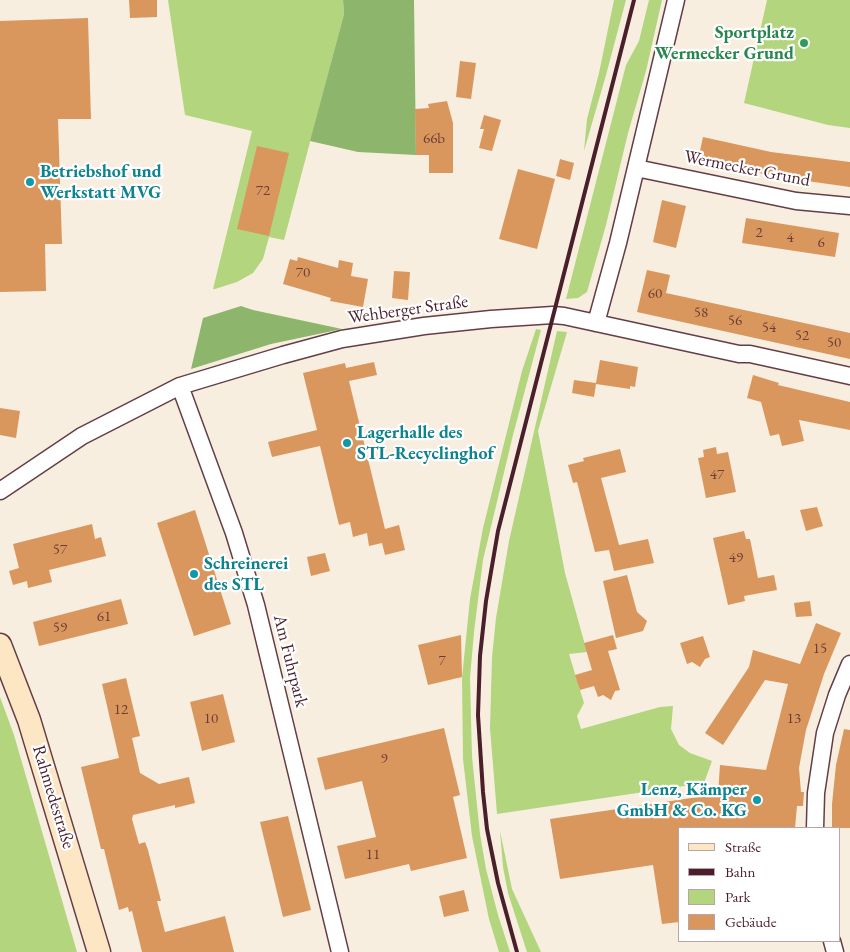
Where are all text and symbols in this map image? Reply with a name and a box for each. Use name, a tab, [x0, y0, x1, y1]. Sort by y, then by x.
place label: Sportplatz Wermecker Grund	[655, 22, 794, 64]
marker: Sportplatz Wermecker Grund	[798, 37, 810, 49]
house number: 66b	[423, 130, 445, 148]
street label: Wermecker Grund	[682, 146, 812, 192]
place label: Betriebshof und Werkstatt MVG	[40, 161, 162, 203]
marker: Betriebshof und Werkstatt MVG	[24, 176, 36, 188]
house number: 72	[256, 182, 270, 200]
house number: 2	[755, 224, 763, 242]
house number: 4	[786, 229, 794, 247]
house number: 6	[817, 234, 825, 252]
house number: 70	[296, 264, 310, 282]
house number: 60	[648, 285, 662, 303]
street label: Wehberger Straße	[347, 291, 469, 329]
house number: 58	[694, 304, 708, 322]
house number: 56	[728, 312, 742, 330]
house number: 54	[762, 319, 776, 337]
house number: 52	[795, 327, 809, 345]
house number: 50	[827, 334, 841, 352]
place label: Lagerhalle des STL-Recyclinghof	[357, 422, 494, 464]
marker: Lagerhalle des STL-Recyclinghof	[341, 437, 353, 449]
house number: 47	[710, 466, 724, 484]
house number: 57	[53, 541, 67, 559]
house number: 49	[729, 549, 743, 567]
place label: Schreinerei des STL	[204, 553, 288, 596]
marker: Schreinerei des STL	[188, 568, 200, 580]
house number: 61	[97, 608, 111, 626]
street label: Am Fuhrpark	[268, 612, 312, 710]
house number: 59	[53, 619, 67, 637]
house number: 15	[813, 640, 827, 658]
house number: 7	[438, 652, 446, 670]
house number: 12	[114, 701, 128, 719]
house number: 10	[204, 710, 218, 728]
house number: 13	[787, 710, 801, 728]
street label: Rahmedestraße	[27, 743, 79, 851]
house number: 9	[380, 750, 388, 768]
place label: Lenz, Kämper GmbH & Co. KG	[617, 779, 747, 822]
marker: Lenz, Kämper GmbH & Co. KG	[751, 794, 763, 806]
legend	[678, 827, 840, 942]
text: Straße	[725, 837, 761, 856]
house number: 11	[366, 846, 380, 864]
text: Bahn	[725, 862, 755, 881]
text: Park	[725, 887, 751, 906]
text: Gebäude	[725, 912, 777, 931]

